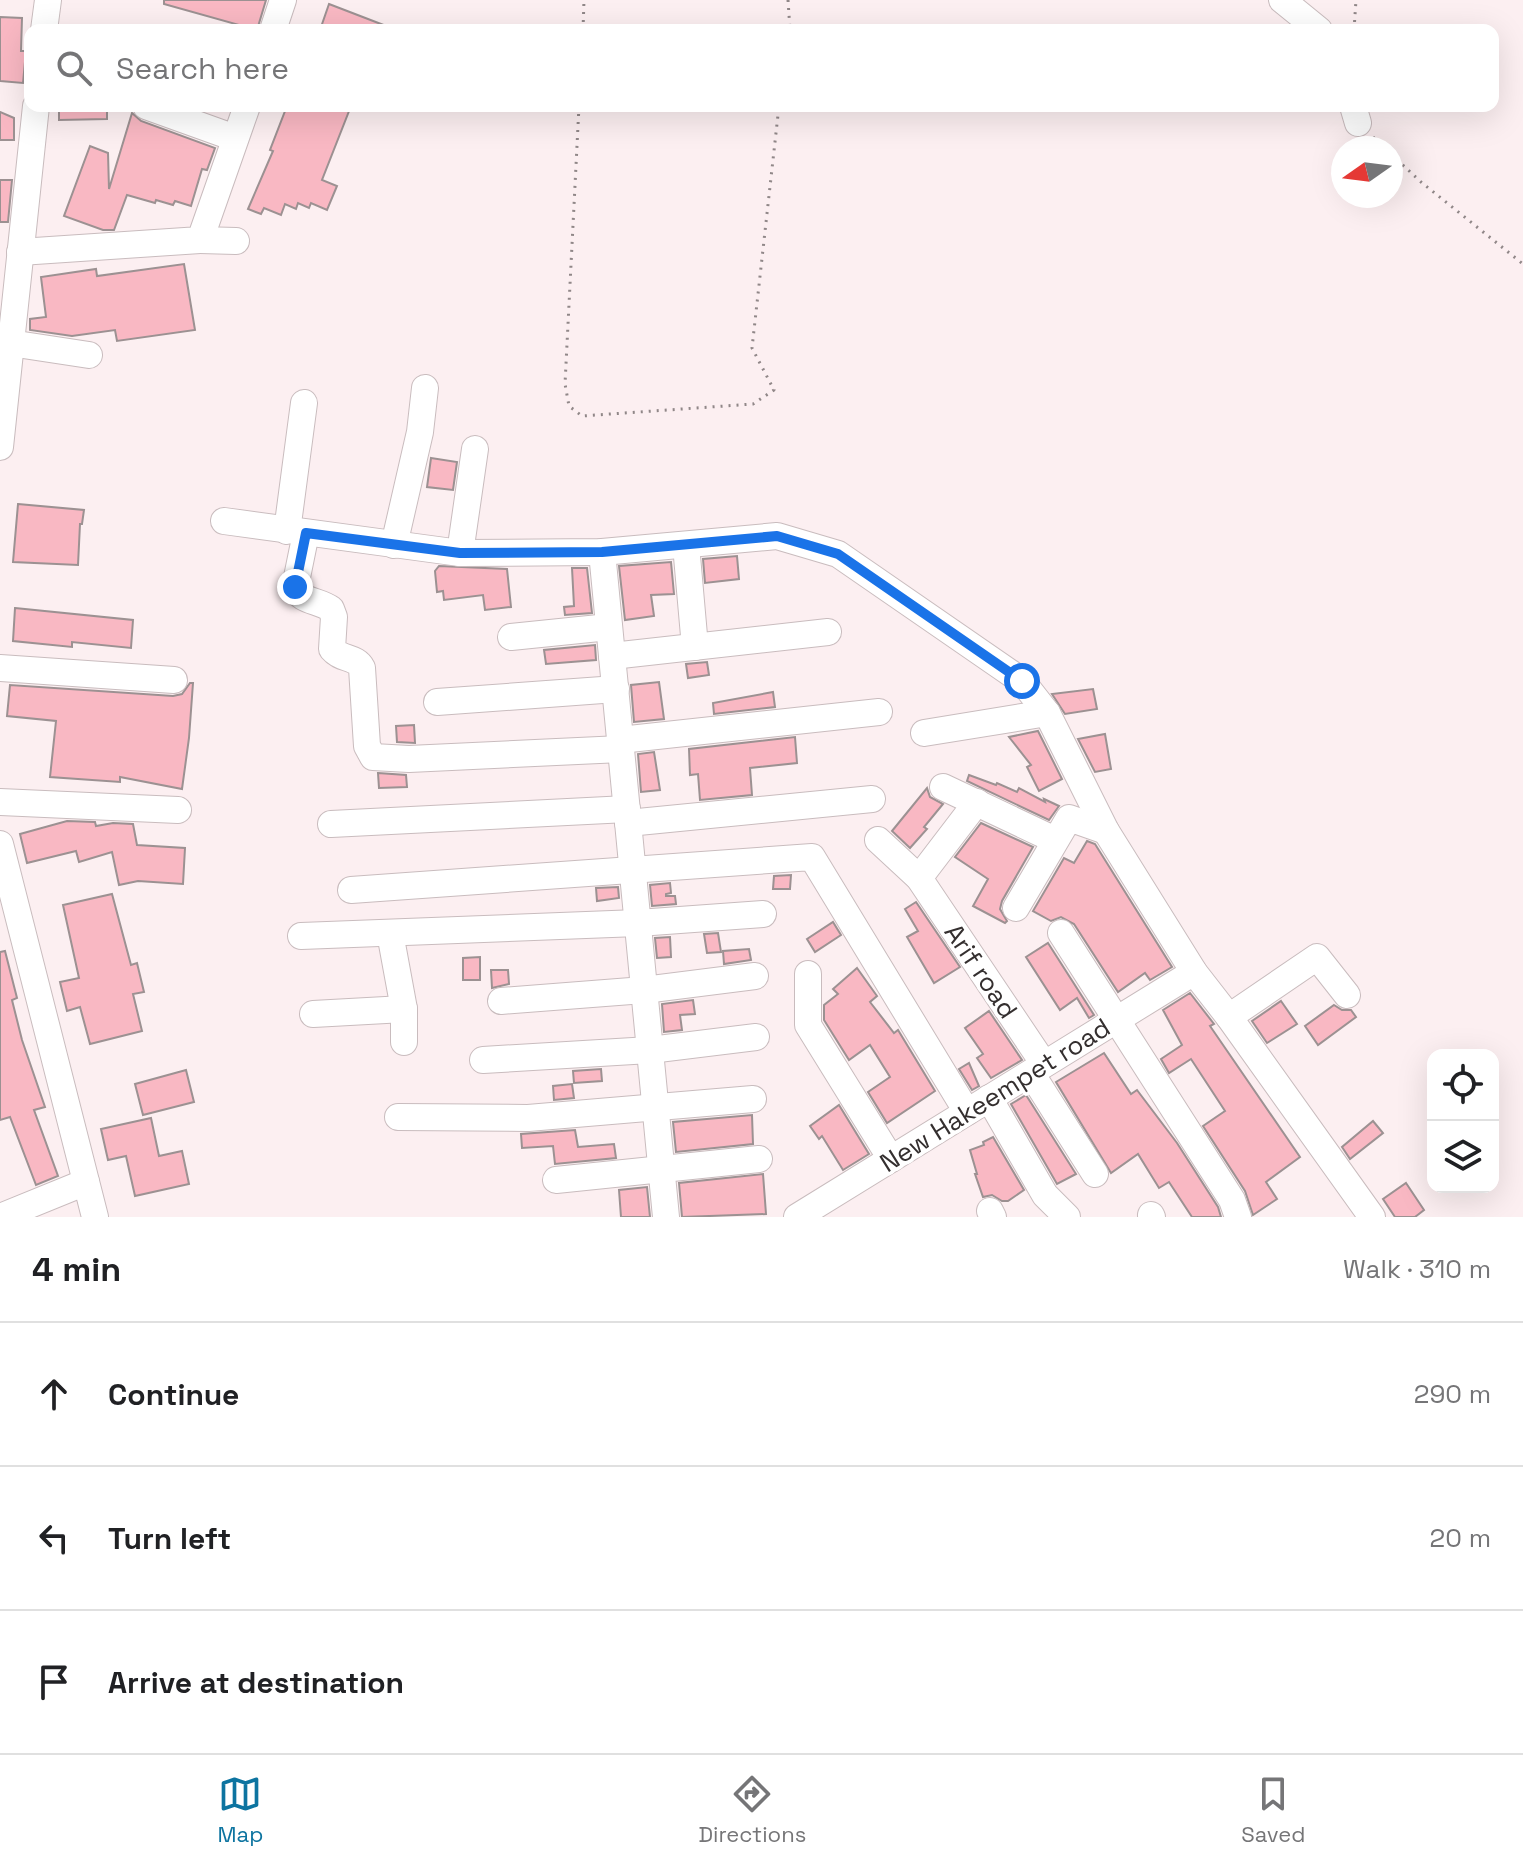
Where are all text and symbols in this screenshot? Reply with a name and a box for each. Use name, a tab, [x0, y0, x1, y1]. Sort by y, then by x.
search box	[24, 24, 1499, 112]
icon: search	[52, 46, 96, 90]
text: Search here	[116, 49, 289, 88]
north arrow	[1331, 136, 1403, 208]
route end	[277, 569, 313, 605]
route start	[1004, 663, 1040, 699]
street label: Arif road	[937, 917, 1025, 1025]
street label: New Hakeempet road	[873, 1010, 1117, 1180]
map controls	[1427, 1049, 1499, 1193]
button: locate	[1427, 1049, 1499, 1121]
button: layers	[1427, 1121, 1499, 1193]
text: 4 min	[32, 1248, 121, 1291]
text: Walk · 310 m	[1343, 1252, 1491, 1286]
icon: ahead	[32, 1372, 76, 1416]
text: Continue	[108, 1375, 239, 1414]
text: 290 m	[1414, 1377, 1491, 1411]
icon: left	[32, 1516, 76, 1560]
text: Turn left	[108, 1519, 231, 1558]
text: 20 m	[1430, 1521, 1491, 1555]
icon: arrive	[32, 1660, 76, 1704]
text: Arrive at destination	[108, 1663, 404, 1702]
tab: Map	[218, 1772, 263, 1848]
tab: Directions	[698, 1772, 806, 1848]
tab: Saved	[1241, 1772, 1305, 1848]

